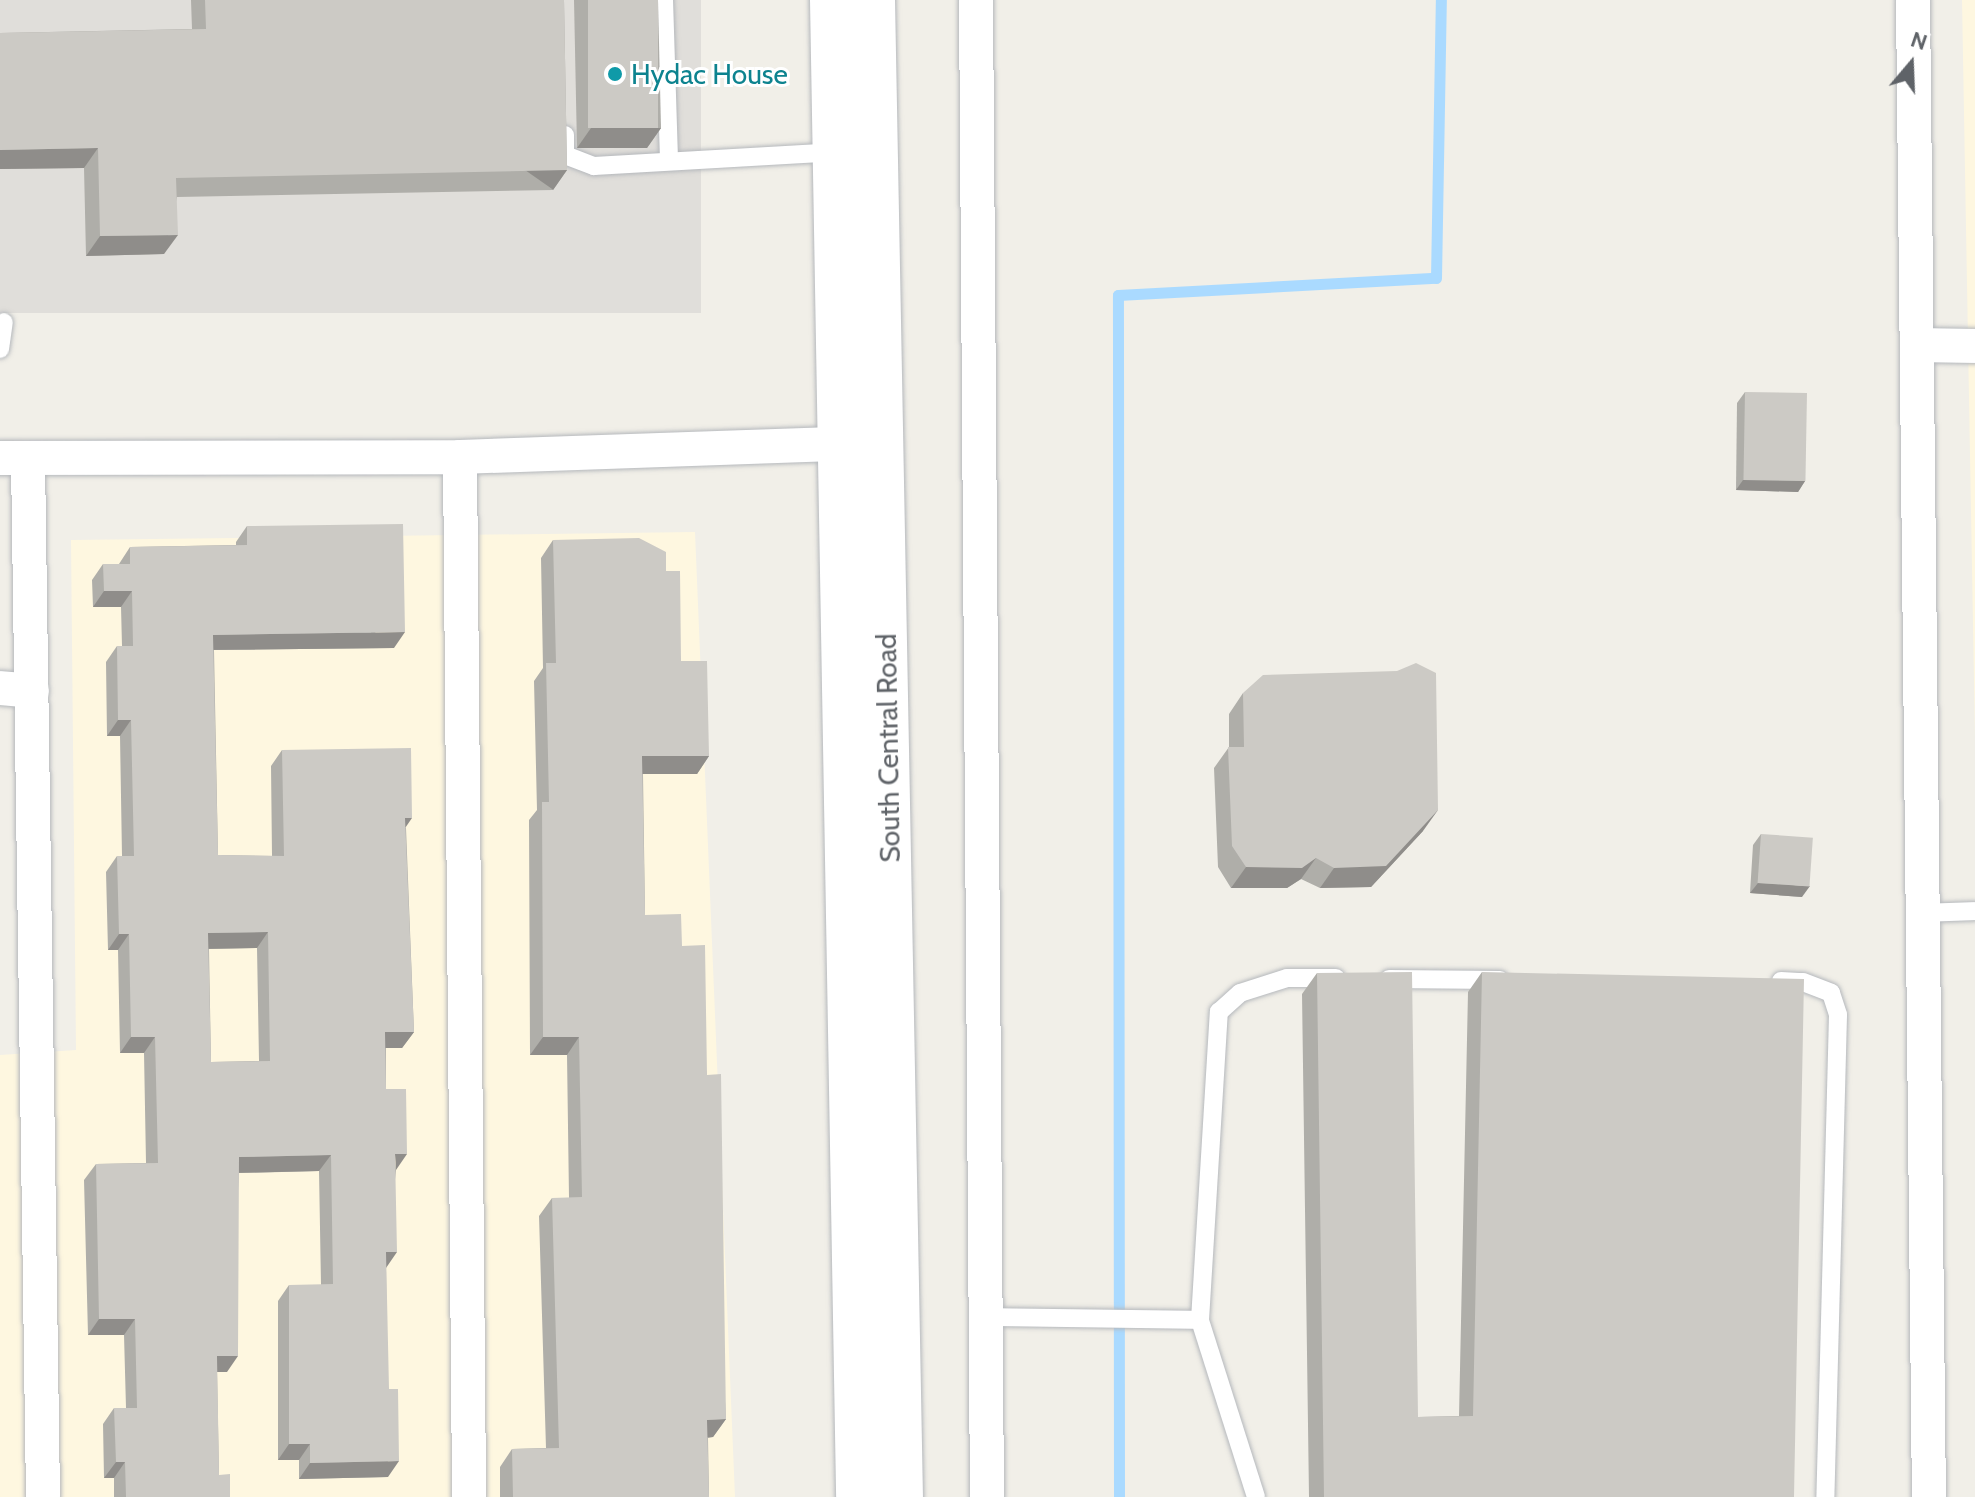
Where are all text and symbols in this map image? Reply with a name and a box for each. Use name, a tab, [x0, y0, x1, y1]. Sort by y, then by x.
north arrow	[1871, 24, 1951, 104]
text: N	[1907, 26, 1931, 56]
place label: Hydac House	[631, 57, 788, 91]
marker: Hydac House	[606, 65, 624, 83]
street label: South Central Road	[869, 633, 907, 863]

